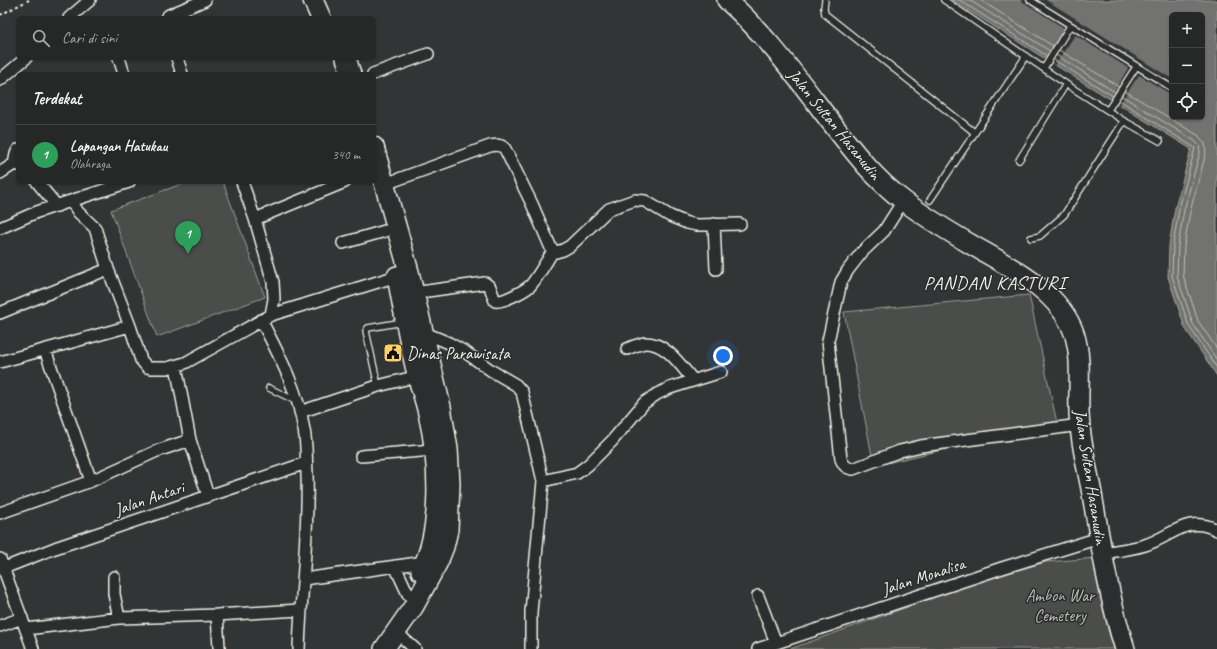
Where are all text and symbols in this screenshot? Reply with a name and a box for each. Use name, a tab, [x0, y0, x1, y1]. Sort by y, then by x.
map controls	[1169, 12, 1205, 120]
button: +	[1169, 12, 1205, 48]
search box	[16, 16, 376, 60]
icon: search	[30, 27, 52, 49]
text: Cari di sini	[62, 29, 117, 48]
button: −	[1169, 48, 1205, 84]
street label: Jalan Sultan Hasanudin	[783, 64, 887, 185]
button: locate	[1169, 84, 1205, 120]
text: Terdekat	[32, 88, 82, 109]
text: Lapangan Hatukau	[70, 137, 167, 156]
text: 1	[42, 147, 48, 163]
text: 340 m	[332, 147, 360, 163]
text: Olahraga	[70, 156, 110, 172]
pin: 1	[175, 221, 201, 254]
district label: PANDAN KASTURI	[924, 271, 1070, 295]
public building icon: Dinas Parawisata	[382, 342, 404, 364]
place label: Dinas Parawisata	[407, 343, 512, 364]
your location	[713, 346, 733, 366]
street label: Jalan Sultan Hasanudin	[1069, 407, 1112, 548]
street label: Jalan Antari	[111, 476, 188, 520]
street label: Jalan Monalisa	[878, 553, 969, 600]
park label: Ambon War Cemetery	[1026, 585, 1096, 626]

